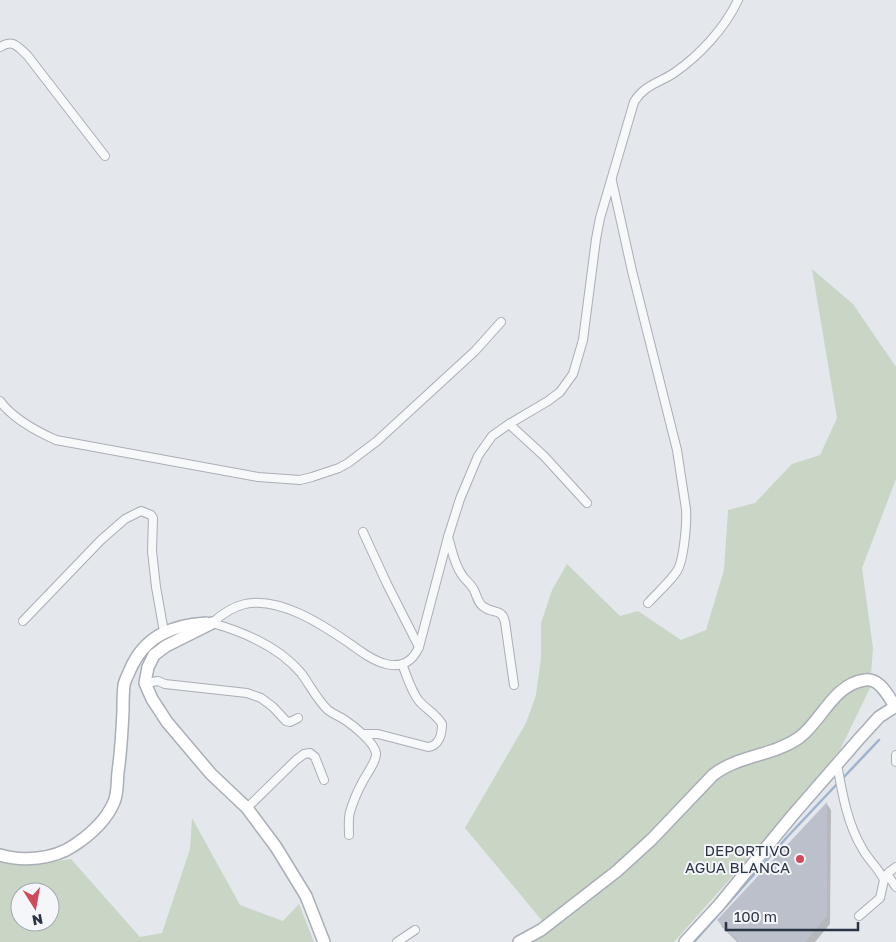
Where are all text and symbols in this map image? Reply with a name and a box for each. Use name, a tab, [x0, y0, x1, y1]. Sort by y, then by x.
place label: DEPORTIVO AGUA BLANCA	[685, 841, 790, 876]
marker: DEPORTIVO AGUA BLANCA	[794, 853, 806, 865]
north arrow	[10, 882, 60, 932]
scale bar	[726, 900, 858, 932]
text: 100 m	[734, 907, 777, 925]
text: N	[31, 911, 44, 930]

